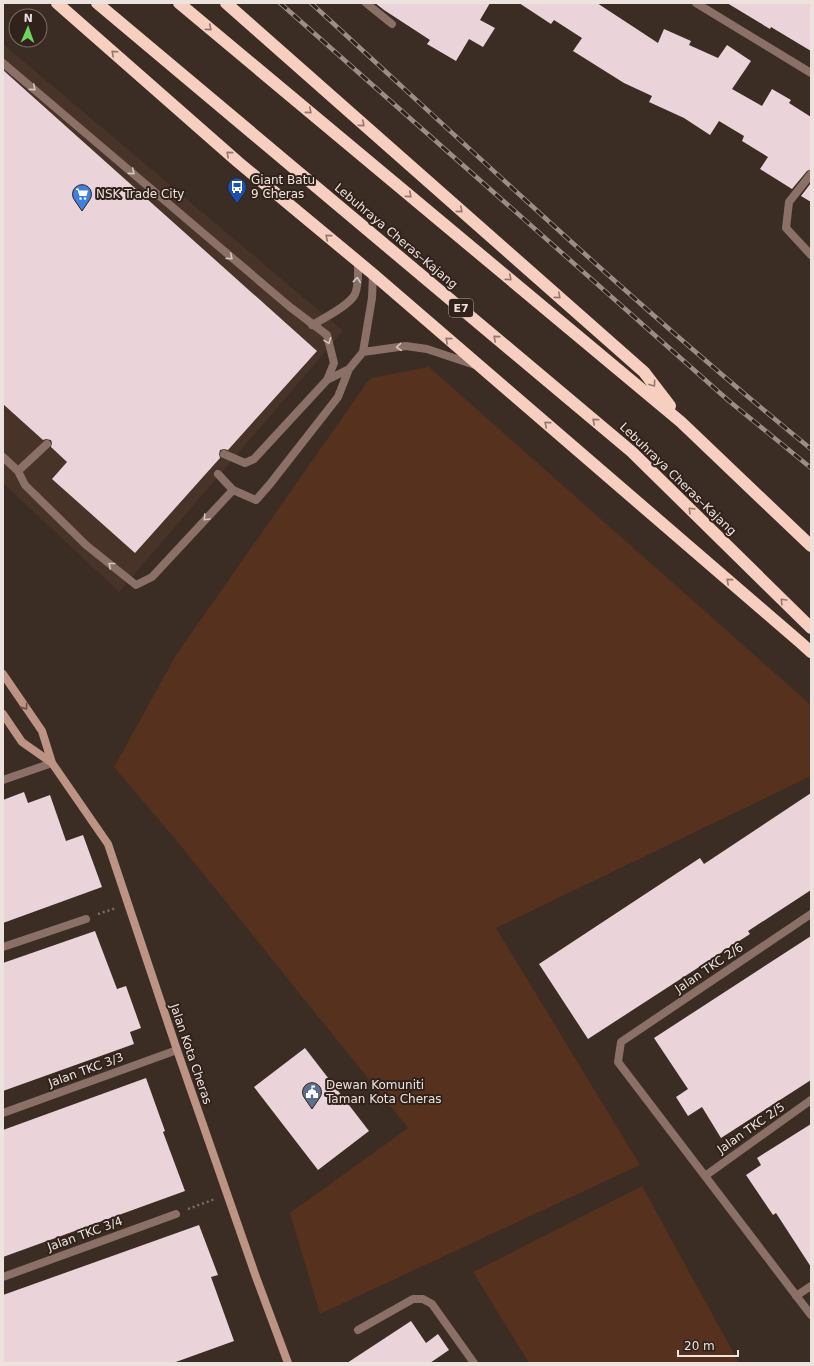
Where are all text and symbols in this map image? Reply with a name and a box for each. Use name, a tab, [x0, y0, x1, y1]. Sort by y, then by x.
north arrow	[8, 8, 48, 48]
text: N	[23, 12, 33, 25]
one-way arrow	[205, 23, 212, 30]
one-way arrow	[111, 51, 118, 58]
one-way arrow	[28, 83, 35, 90]
one-way arrow	[304, 107, 312, 114]
one-way arrow	[358, 119, 365, 126]
one-way arrow	[226, 151, 233, 158]
one-way arrow	[127, 168, 134, 175]
place label: Giant Batu 9 Cheras	[251, 173, 315, 201]
bus stop icon: Giant Batu 9 Cheras	[226, 176, 248, 204]
street label: Lebuhraya Cheras–Kajang	[332, 180, 460, 292]
supermarket icon: NSK Trade City	[71, 183, 93, 211]
place label: NSK Trade City	[96, 187, 184, 201]
one-way arrow	[404, 190, 412, 197]
one-way arrow	[455, 205, 463, 212]
one-way arrow	[325, 235, 333, 242]
one-way arrow	[226, 252, 233, 259]
one-way arrow	[504, 273, 511, 280]
one-way arrow	[352, 277, 361, 283]
one-way arrow	[553, 291, 560, 298]
road number: E7	[449, 299, 473, 317]
one-way arrow	[493, 335, 500, 342]
one-way arrow	[324, 337, 332, 344]
one-way arrow	[445, 337, 453, 345]
one-way arrow	[396, 342, 402, 351]
one-way arrow	[648, 379, 655, 386]
one-way arrow	[593, 419, 600, 426]
street label: Lebuhraya Cheras–Kajang	[617, 420, 739, 538]
one-way arrow	[544, 422, 552, 429]
one-way arrow	[688, 507, 696, 514]
one-way arrow	[203, 513, 211, 521]
one-way arrow	[108, 562, 115, 569]
one-way arrow	[727, 578, 734, 585]
one-way arrow	[780, 598, 788, 606]
one-way arrow	[20, 702, 27, 709]
street label: Jalan TKC 2/6	[671, 940, 746, 996]
street label: Jalan Kota Cheras	[167, 1001, 215, 1106]
street label: Jalan TKC 3/3	[46, 1050, 126, 1090]
place label: Dewan Komuniti Taman Kota Cheras	[325, 1078, 442, 1106]
public building icon: Dewan Komuniti Taman Kota Cheras	[301, 1081, 323, 1109]
street label: Jalan TKC 2/5	[714, 1100, 787, 1157]
street label: Jalan TKC 3/4	[45, 1214, 125, 1254]
scale bar	[678, 1332, 738, 1358]
text: 20 m	[684, 1339, 715, 1353]

